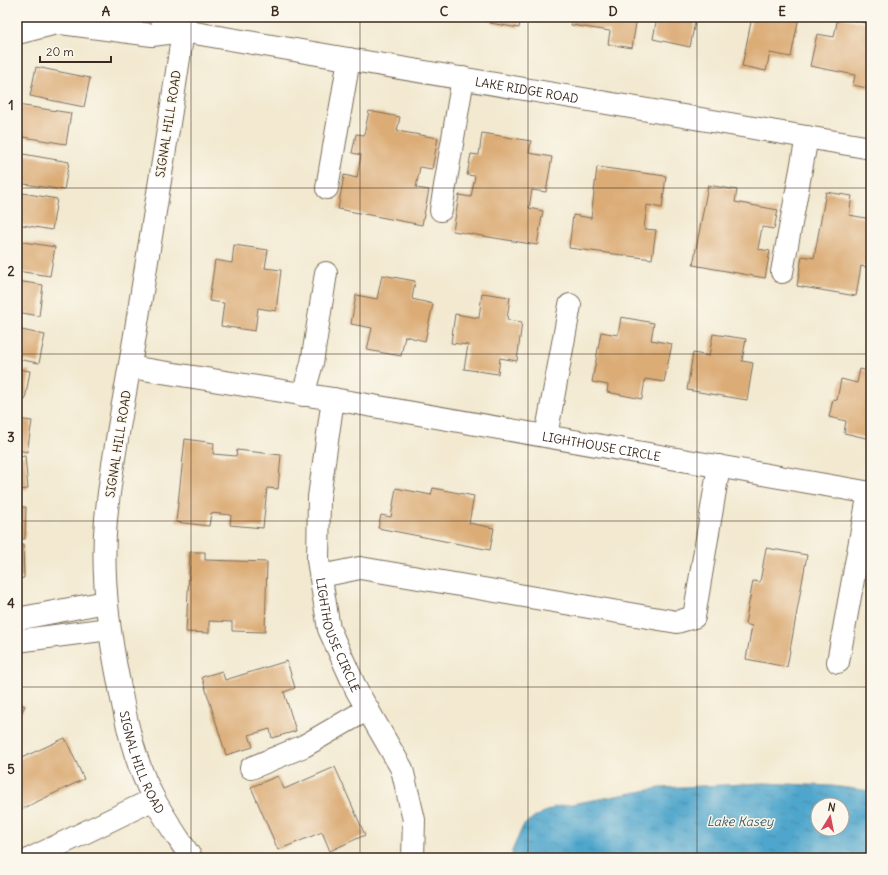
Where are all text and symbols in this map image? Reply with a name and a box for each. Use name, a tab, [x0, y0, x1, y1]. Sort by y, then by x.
text: A	[102, 3, 111, 20]
text: B	[271, 3, 280, 20]
text: C	[440, 3, 449, 20]
text: D	[608, 3, 618, 20]
text: E	[778, 3, 786, 20]
scale bar	[40, 38, 111, 64]
text: 20 m	[46, 44, 74, 59]
street label: SIGNAL HILL ROAD	[152, 69, 184, 179]
street label: LAKE RIDGE ROAD	[474, 73, 580, 106]
text: 1	[8, 97, 14, 114]
text: 2	[7, 263, 15, 280]
street label: SIGNAL HILL ROAD	[102, 389, 134, 499]
street label: LIGHTHOUSE CIRCLE	[541, 428, 662, 464]
text: 3	[7, 429, 15, 446]
street label: LIGHTHOUSE CIRCLE	[313, 577, 364, 694]
text: 4	[7, 595, 15, 612]
street label: SIGNAL HILL ROAD	[117, 709, 168, 816]
text: 5	[7, 761, 15, 778]
north arrow	[810, 797, 850, 837]
text: N	[827, 800, 837, 815]
water label: Lake Kasey	[707, 813, 775, 830]

